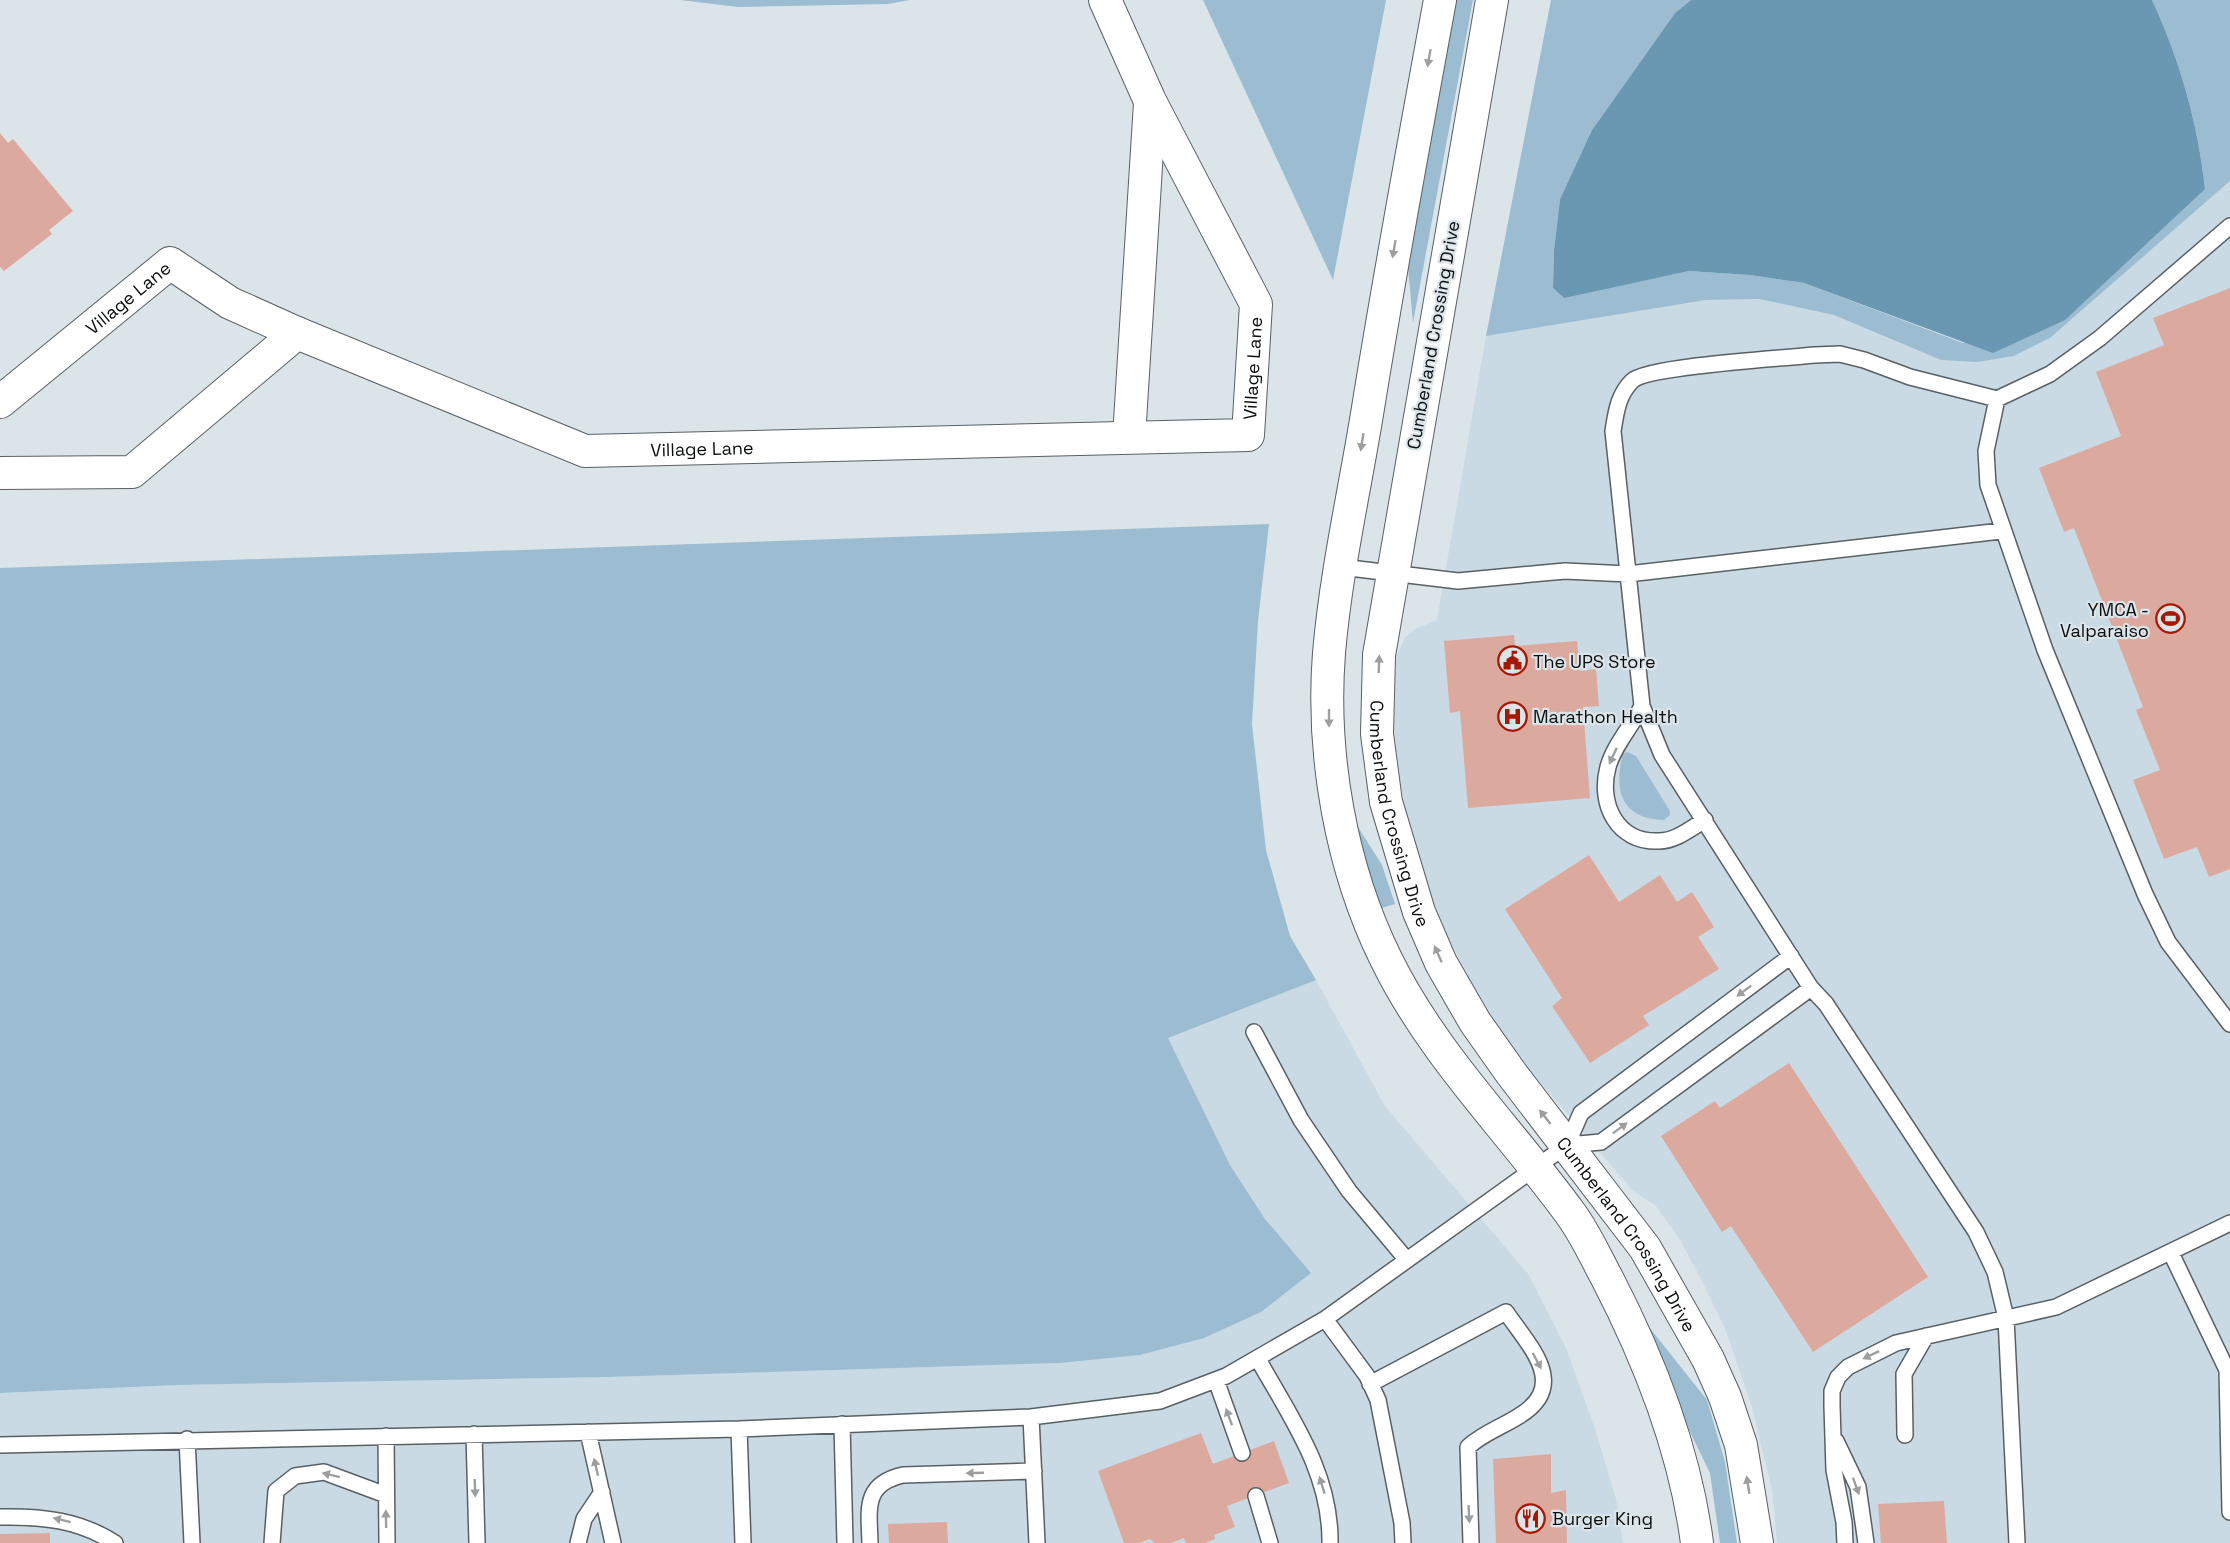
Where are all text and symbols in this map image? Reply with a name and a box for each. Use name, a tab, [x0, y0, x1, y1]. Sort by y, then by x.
one-way arrow	[1424, 48, 1433, 67]
street label: Cumberland Crossing Drive	[1402, 219, 1464, 451]
one-way arrow	[1389, 240, 1398, 259]
street label: Village Lane	[80, 256, 175, 339]
street label: Village Lane	[1237, 316, 1267, 421]
one-way arrow	[1357, 432, 1366, 451]
street label: Village Lane	[650, 435, 754, 461]
place label: YMCA - Valparaiso	[2060, 598, 2149, 642]
sports icon: YMCA - Valparaiso	[2154, 603, 2186, 635]
public building icon: The UPS Store	[1496, 645, 1528, 677]
place label: The UPS Store	[1533, 650, 1656, 673]
one-way arrow	[1374, 654, 1384, 673]
street label: Cumberland Crossing Drive	[1365, 700, 1435, 930]
hospital icon: Marathon Health	[1496, 700, 1528, 732]
place label: Marathon Health	[1533, 705, 1678, 728]
one-way arrow	[1324, 709, 1334, 728]
one-way arrow	[1608, 748, 1618, 766]
one-way arrow	[1433, 946, 1442, 963]
one-way arrow	[1737, 984, 1752, 996]
one-way arrow	[1539, 1109, 1551, 1124]
one-way arrow	[1613, 1123, 1628, 1135]
street label: Cumberland Crossing Drive	[1552, 1132, 1702, 1336]
one-way arrow	[1862, 1349, 1880, 1359]
one-way arrow	[1532, 1352, 1542, 1370]
one-way arrow	[1223, 1407, 1233, 1425]
one-way arrow	[591, 1457, 600, 1476]
one-way arrow	[966, 1468, 985, 1478]
one-way arrow	[322, 1469, 340, 1479]
one-way arrow	[1744, 1475, 1753, 1494]
one-way arrow	[1317, 1476, 1326, 1494]
one-way arrow	[1851, 1477, 1861, 1495]
one-way arrow	[471, 1479, 480, 1498]
restaurant icon: Burger King	[1515, 1502, 1547, 1534]
one-way arrow	[1465, 1505, 1474, 1524]
place label: Burger King	[1552, 1507, 1653, 1530]
one-way arrow	[382, 1510, 391, 1529]
one-way arrow	[53, 1515, 71, 1525]

